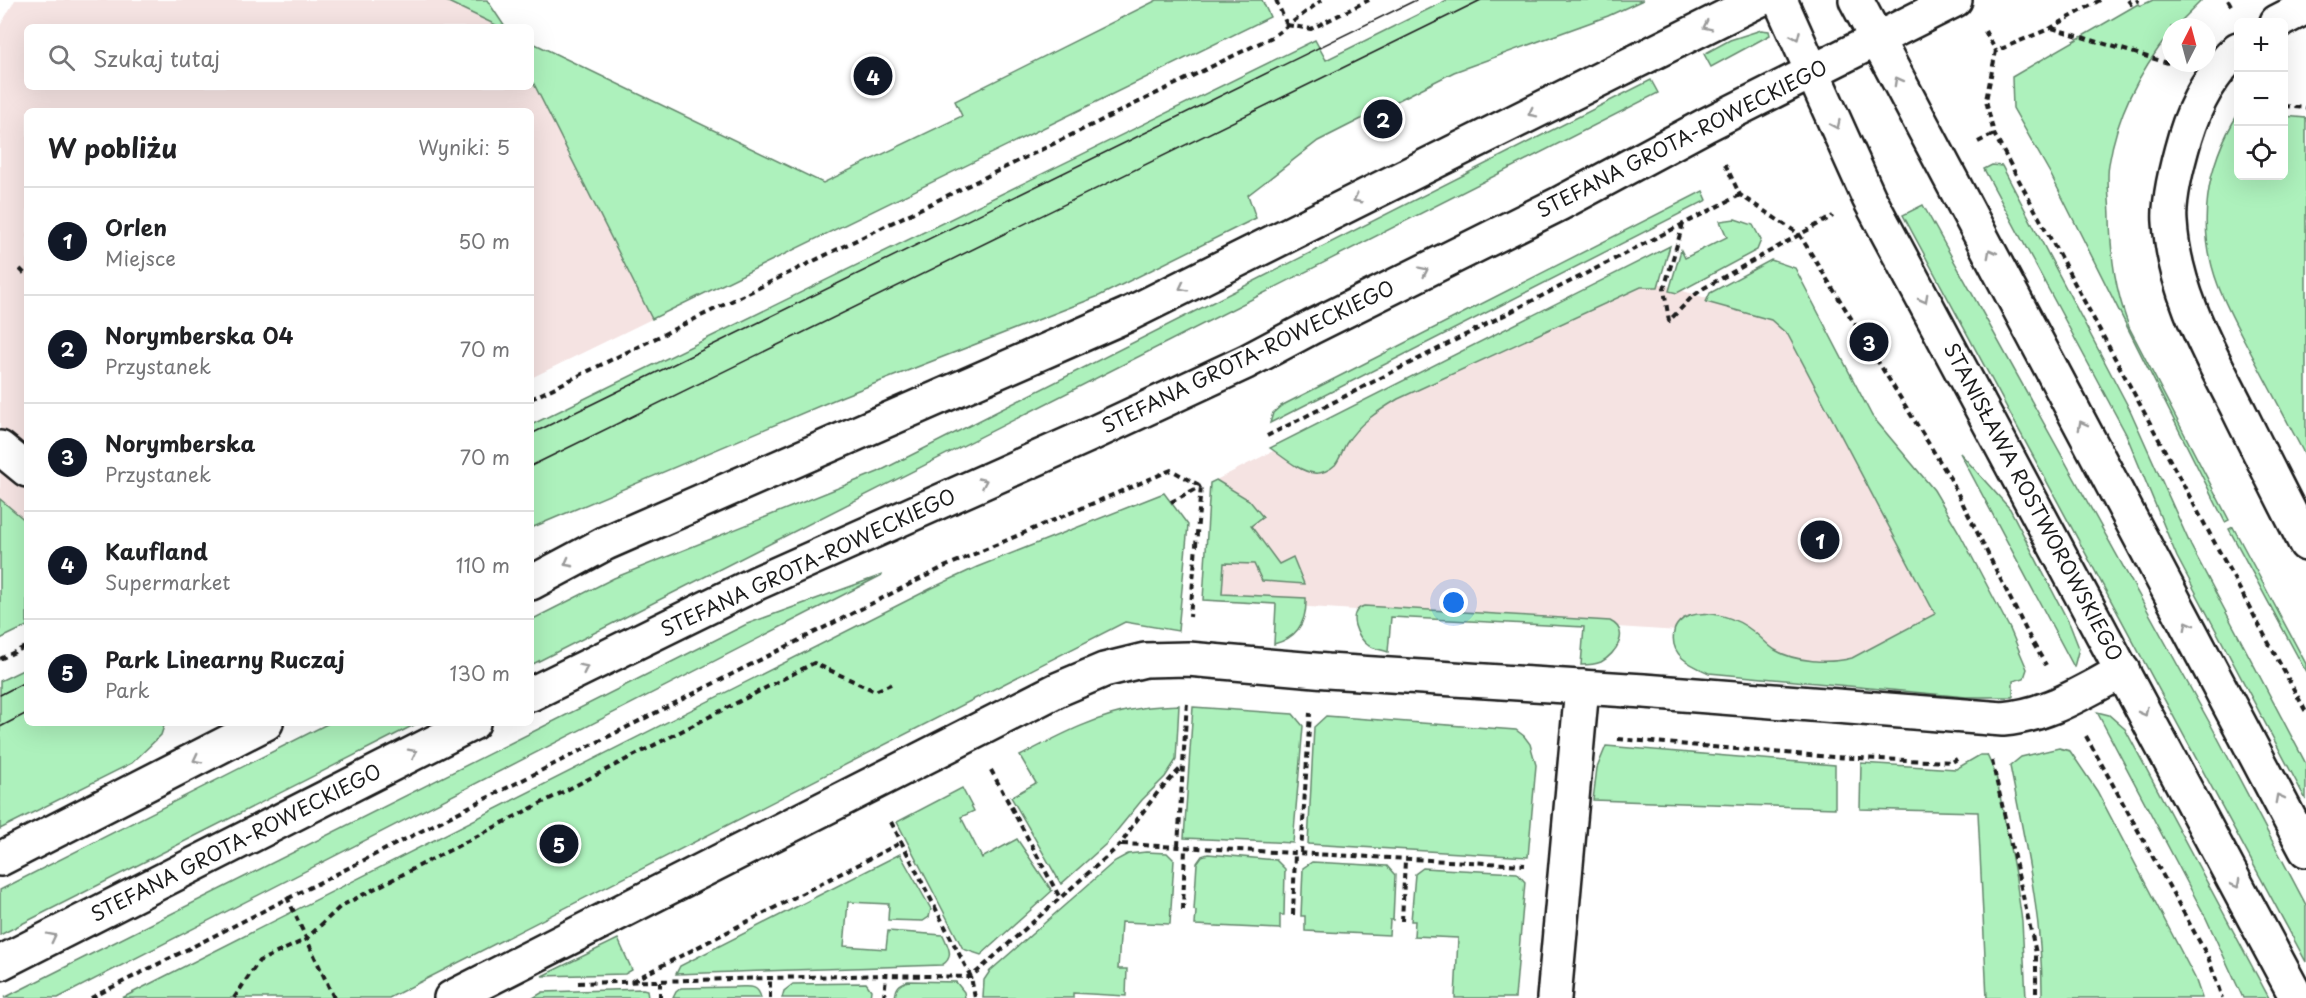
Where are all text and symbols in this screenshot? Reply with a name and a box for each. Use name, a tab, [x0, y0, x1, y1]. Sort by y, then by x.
north arrow	[2162, 18, 2216, 72]
map controls	[2234, 18, 2288, 180]
button: +	[2234, 18, 2288, 72]
one-way arrow	[1702, 19, 1713, 30]
search box	[24, 24, 534, 90]
one-way arrow	[1788, 29, 1800, 40]
icon: search	[45, 41, 78, 74]
text: Szukaj tutaj	[93, 41, 220, 74]
street label: STEFANA GROTA-ROWECKIEGO	[1531, 52, 1832, 225]
pin: 4	[854, 54, 892, 98]
button: −	[2234, 72, 2288, 126]
one-way arrow	[1894, 77, 1905, 87]
pin: 2	[1364, 96, 1402, 142]
one-way arrow	[1528, 106, 1539, 118]
one-way arrow	[1829, 119, 1841, 130]
button: locate	[2234, 126, 2288, 180]
text: W pobliżu	[48, 128, 177, 167]
text: Wyniki: 5	[418, 132, 510, 162]
one-way arrow	[1353, 192, 1364, 203]
text: Orlen	[105, 210, 167, 243]
text: 1	[63, 226, 72, 256]
text: 50 m	[458, 226, 510, 256]
text: Miejsce	[105, 243, 176, 273]
one-way arrow	[1987, 248, 1998, 259]
one-way arrow	[1418, 267, 1428, 278]
street label: STEFANA GROTA-ROWECKIEGO	[1096, 272, 1399, 440]
one-way arrow	[1178, 279, 1189, 291]
one-way arrow	[1917, 293, 1928, 303]
text: Norymberska 04	[105, 318, 293, 351]
pin: 3	[1850, 320, 1888, 364]
text: 2	[60, 334, 75, 364]
text: 70 m	[460, 334, 510, 364]
street label: STANISŁAWA ROSTWOROWSKIEGO	[1937, 337, 2131, 666]
text: Przystanek	[105, 351, 211, 381]
one-way arrow	[2078, 420, 2089, 431]
text: Norymberska	[105, 426, 255, 459]
text: 3	[61, 442, 74, 472]
text: 70 m	[460, 442, 510, 472]
text: Przystanek	[105, 459, 211, 489]
one-way arrow	[977, 478, 988, 490]
street label: STEFANA GROTA-ROWECKIEGO	[655, 480, 960, 644]
pin: 1	[1800, 518, 1840, 562]
text: Kaufland	[105, 534, 208, 567]
text: 4	[61, 550, 74, 580]
text: 110 m	[456, 550, 510, 580]
one-way arrow	[564, 556, 575, 567]
text: Supermarket	[105, 567, 231, 597]
your location	[1439, 588, 1468, 617]
one-way arrow	[2184, 621, 2195, 632]
text: Park Linearny Ruczaj	[105, 642, 345, 675]
text: 5	[61, 658, 74, 688]
text: 130 m	[450, 658, 510, 688]
one-way arrow	[577, 663, 588, 675]
text: Park	[105, 675, 150, 705]
one-way arrow	[2137, 706, 2148, 716]
one-way arrow	[407, 749, 418, 761]
one-way arrow	[192, 751, 203, 763]
street label: STEFANA GROTA-ROWECKIEGO	[85, 756, 386, 929]
one-way arrow	[2275, 794, 2286, 804]
pin: 5	[540, 822, 578, 866]
one-way arrow	[2229, 878, 2240, 888]
one-way arrow	[46, 933, 57, 944]

